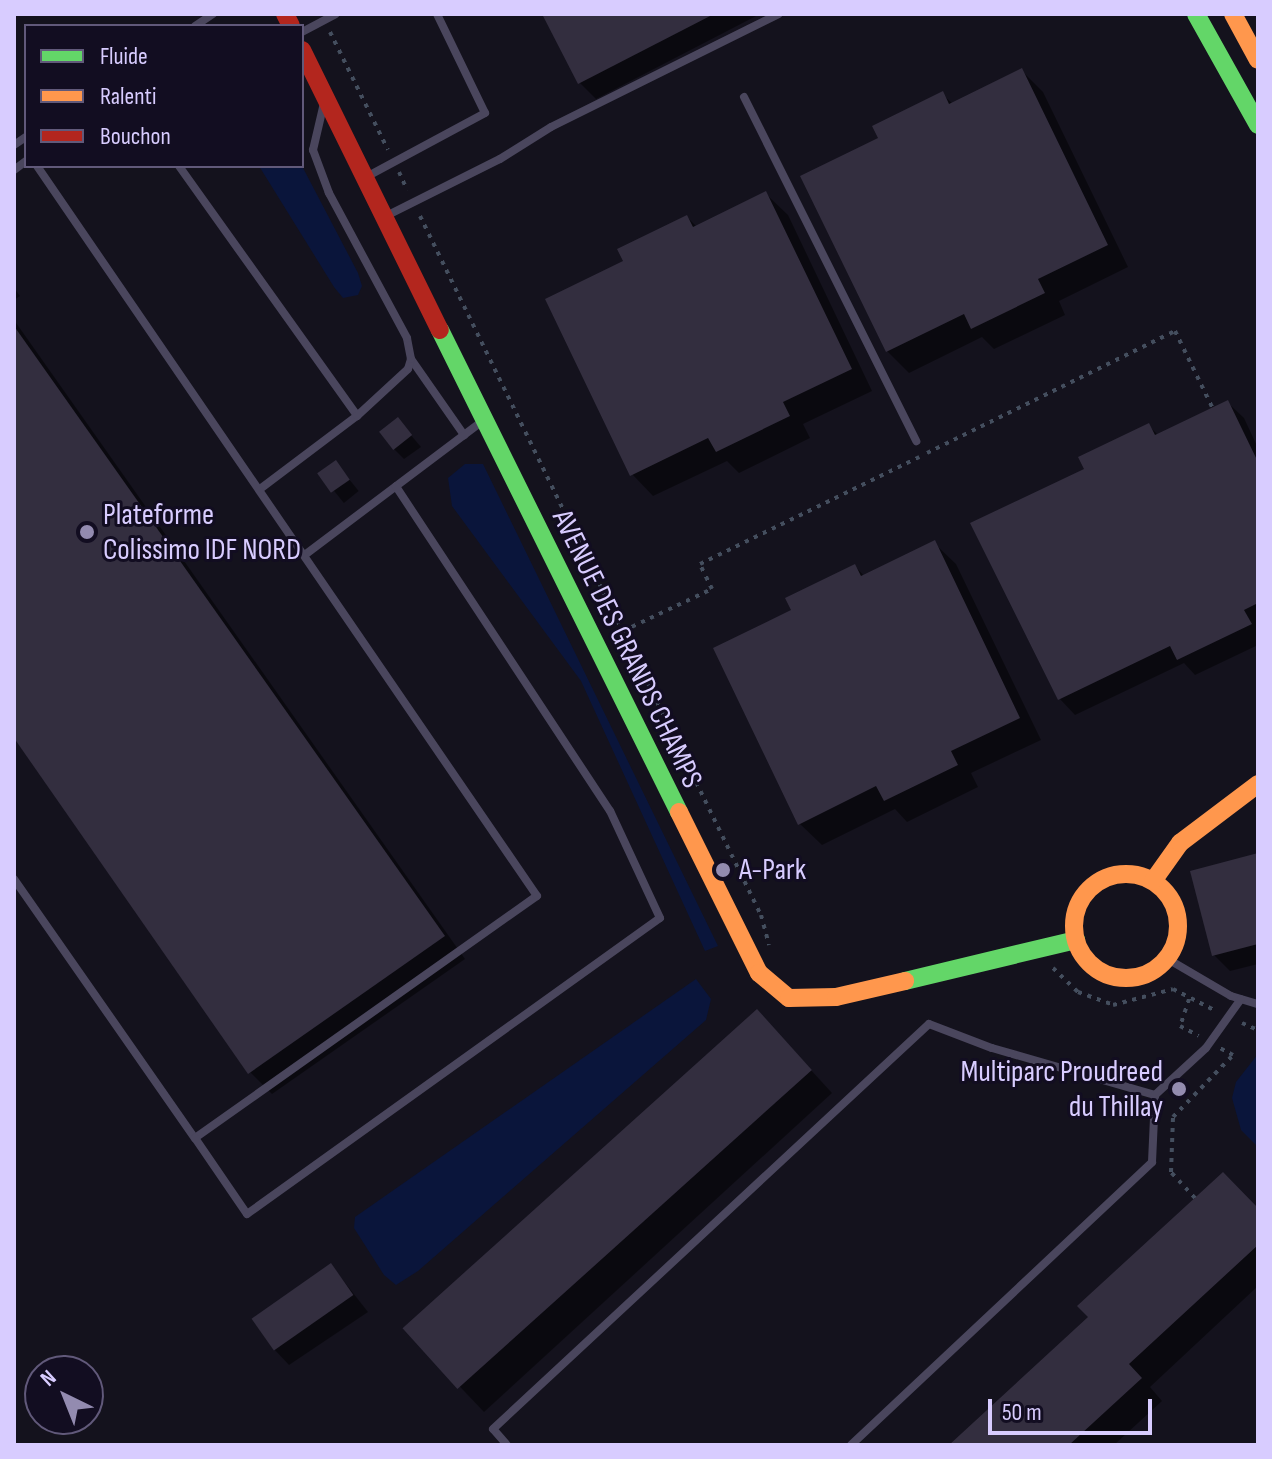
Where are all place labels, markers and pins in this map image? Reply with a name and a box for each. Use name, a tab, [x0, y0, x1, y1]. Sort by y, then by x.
place label: Plateforme Colissimo IDF NORD	[103, 497, 301, 568]
marker: Plateforme Colissimo IDF NORD	[78, 523, 96, 541]
place label: A-Park	[739, 852, 806, 888]
marker: A-Park	[714, 861, 732, 879]
place label: Multiparc Proudreed du Thillay	[960, 1054, 1163, 1124]
marker: Multiparc Proudreed du Thillay	[1170, 1080, 1188, 1098]

